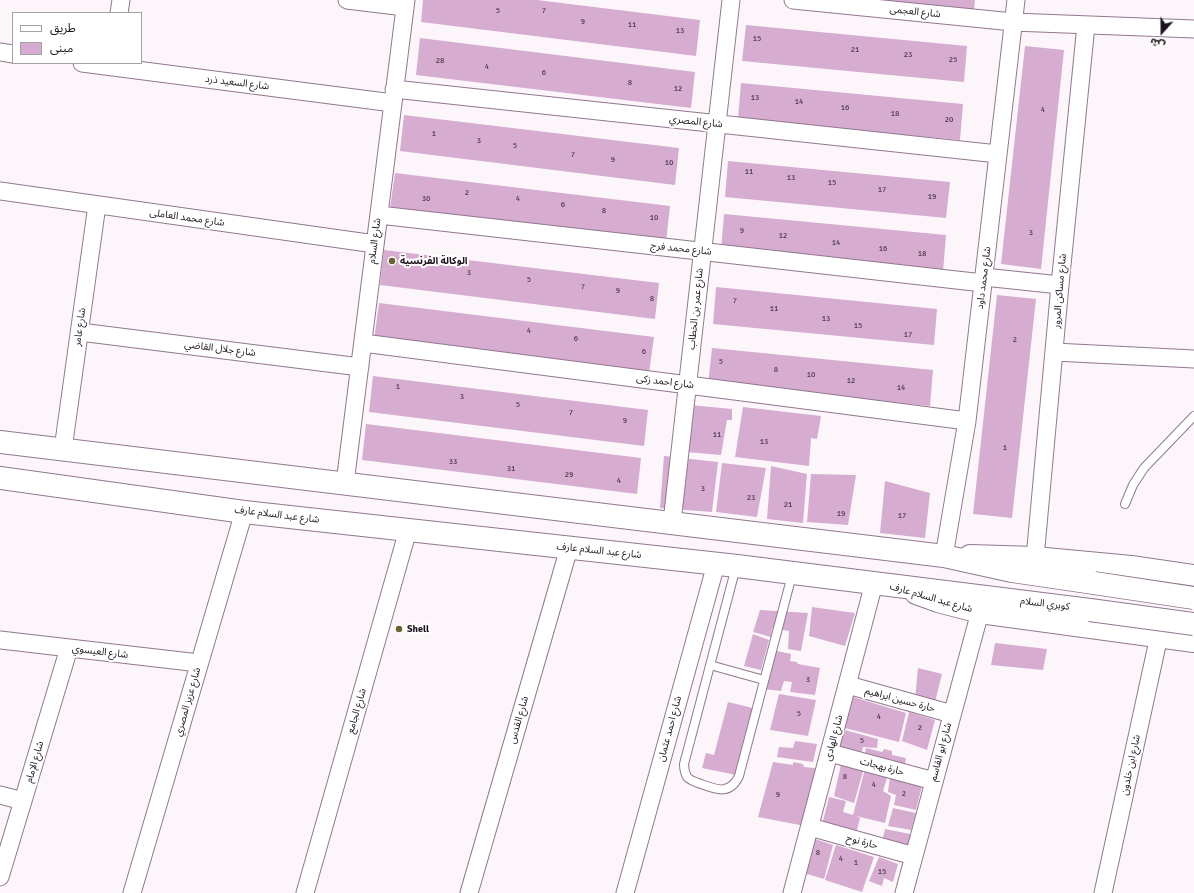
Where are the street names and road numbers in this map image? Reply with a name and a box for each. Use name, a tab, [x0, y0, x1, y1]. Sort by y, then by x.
street label: شارع العجمى	[889, 3, 941, 21]
street label: شارع السعيد ذرد	[204, 73, 270, 93]
street label: شارع المصري	[669, 113, 723, 131]
street label: شارع محمد العاملى	[149, 207, 225, 229]
street label: شارع السلام	[366, 217, 384, 265]
street label: شارع محمد فرج	[650, 240, 712, 258]
street label: شارع محمد داود	[974, 246, 994, 310]
street label: شارع مساكن المرور	[1051, 253, 1069, 329]
street label: شارع عمر بن الخطاب	[686, 268, 706, 350]
street label: شارع عامر	[71, 307, 89, 347]
street label: شارع جلال القاضي	[184, 339, 256, 359]
street label: شارع احمد زكى	[635, 373, 695, 391]
street label: شارع عبد السلام عارف	[234, 504, 320, 526]
street label: شارع عبد السلام عارف	[556, 541, 642, 561]
street label: شارع عبد السلام عارف	[888, 580, 974, 616]
street label: كوبري السلام	[1020, 595, 1070, 613]
street label: شارع العيسوي	[71, 643, 129, 661]
street label: شارع عزيز المصري	[172, 666, 204, 738]
street label: حارة حسين ابراهيم	[864, 685, 936, 715]
street label: شارع الجامع	[345, 687, 369, 735]
street label: شارع القدس	[506, 695, 532, 745]
street label: شارع احمد عثمان	[655, 695, 685, 763]
street label: شارع الهادى	[822, 714, 846, 762]
street label: شارع ابو القاسم	[927, 721, 955, 783]
street label: شارع ابن خلدون	[1119, 734, 1143, 796]
street label: شارع الإمام	[23, 740, 47, 784]
street label: حارة بهجات	[859, 755, 905, 779]
street label: حارة نوح	[845, 832, 879, 852]

